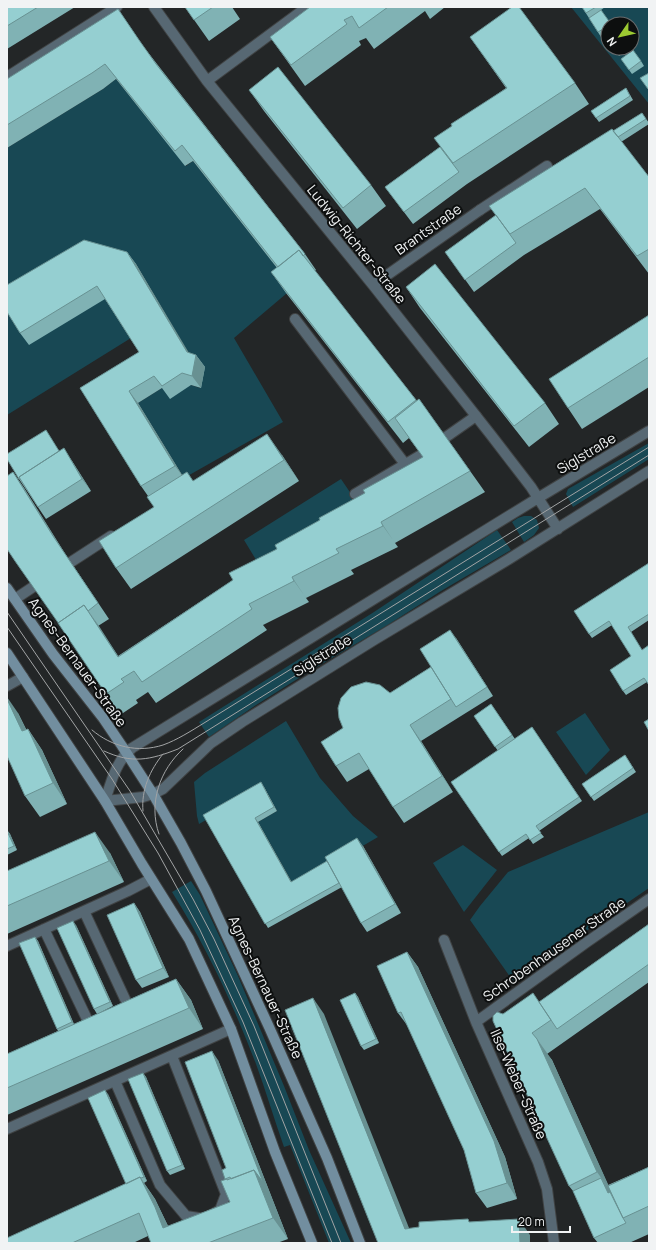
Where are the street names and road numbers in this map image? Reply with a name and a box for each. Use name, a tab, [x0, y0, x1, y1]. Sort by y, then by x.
street label: Ludwig-Richter-Straße	[303, 181, 411, 307]
street label: Brantstraße	[391, 199, 465, 259]
street label: Siglstraße	[553, 428, 619, 478]
street label: Agnes-Bernauer-Straße	[25, 594, 131, 730]
street label: Siglstraße	[289, 630, 355, 680]
street label: Schrobenhausener Straße	[479, 893, 629, 1005]
street label: Agnes-Bernauer-Straße	[225, 913, 307, 1061]
street label: Ilse-Weber-Straße	[486, 1026, 552, 1142]

